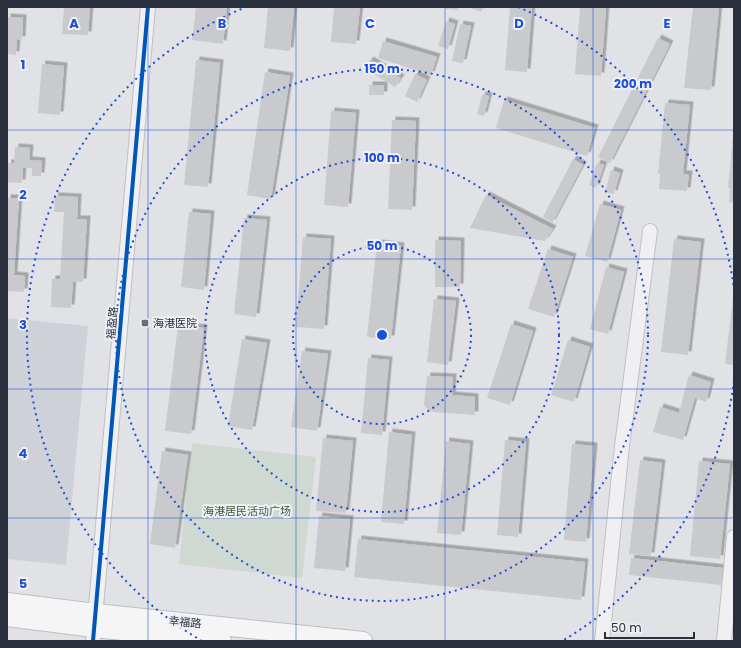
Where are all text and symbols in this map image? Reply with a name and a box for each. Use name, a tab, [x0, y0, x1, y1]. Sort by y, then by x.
text: A	[69, 14, 79, 33]
text: B	[218, 14, 227, 33]
text: C	[365, 14, 375, 33]
text: D	[514, 14, 524, 33]
text: E	[663, 14, 671, 33]
text: 1	[21, 55, 25, 74]
text: 150 m	[364, 60, 400, 77]
text: 200 m	[614, 75, 652, 92]
text: 100 m	[364, 149, 400, 166]
text: 2	[19, 185, 27, 204]
text: 50 m	[367, 237, 398, 254]
street label: 福盈路	[103, 306, 121, 340]
text: 3	[19, 315, 27, 334]
place label: 海港医院	[153, 315, 197, 331]
marker: 海港医院	[140, 318, 150, 328]
centre of rings	[375, 328, 389, 342]
text: 4	[19, 444, 28, 463]
park label: 海港居民活动广场	[203, 503, 291, 519]
text: 5	[19, 574, 27, 593]
street label: 幸福路	[168, 612, 202, 632]
scale bar	[605, 614, 694, 640]
text: 50 m	[611, 619, 642, 636]

